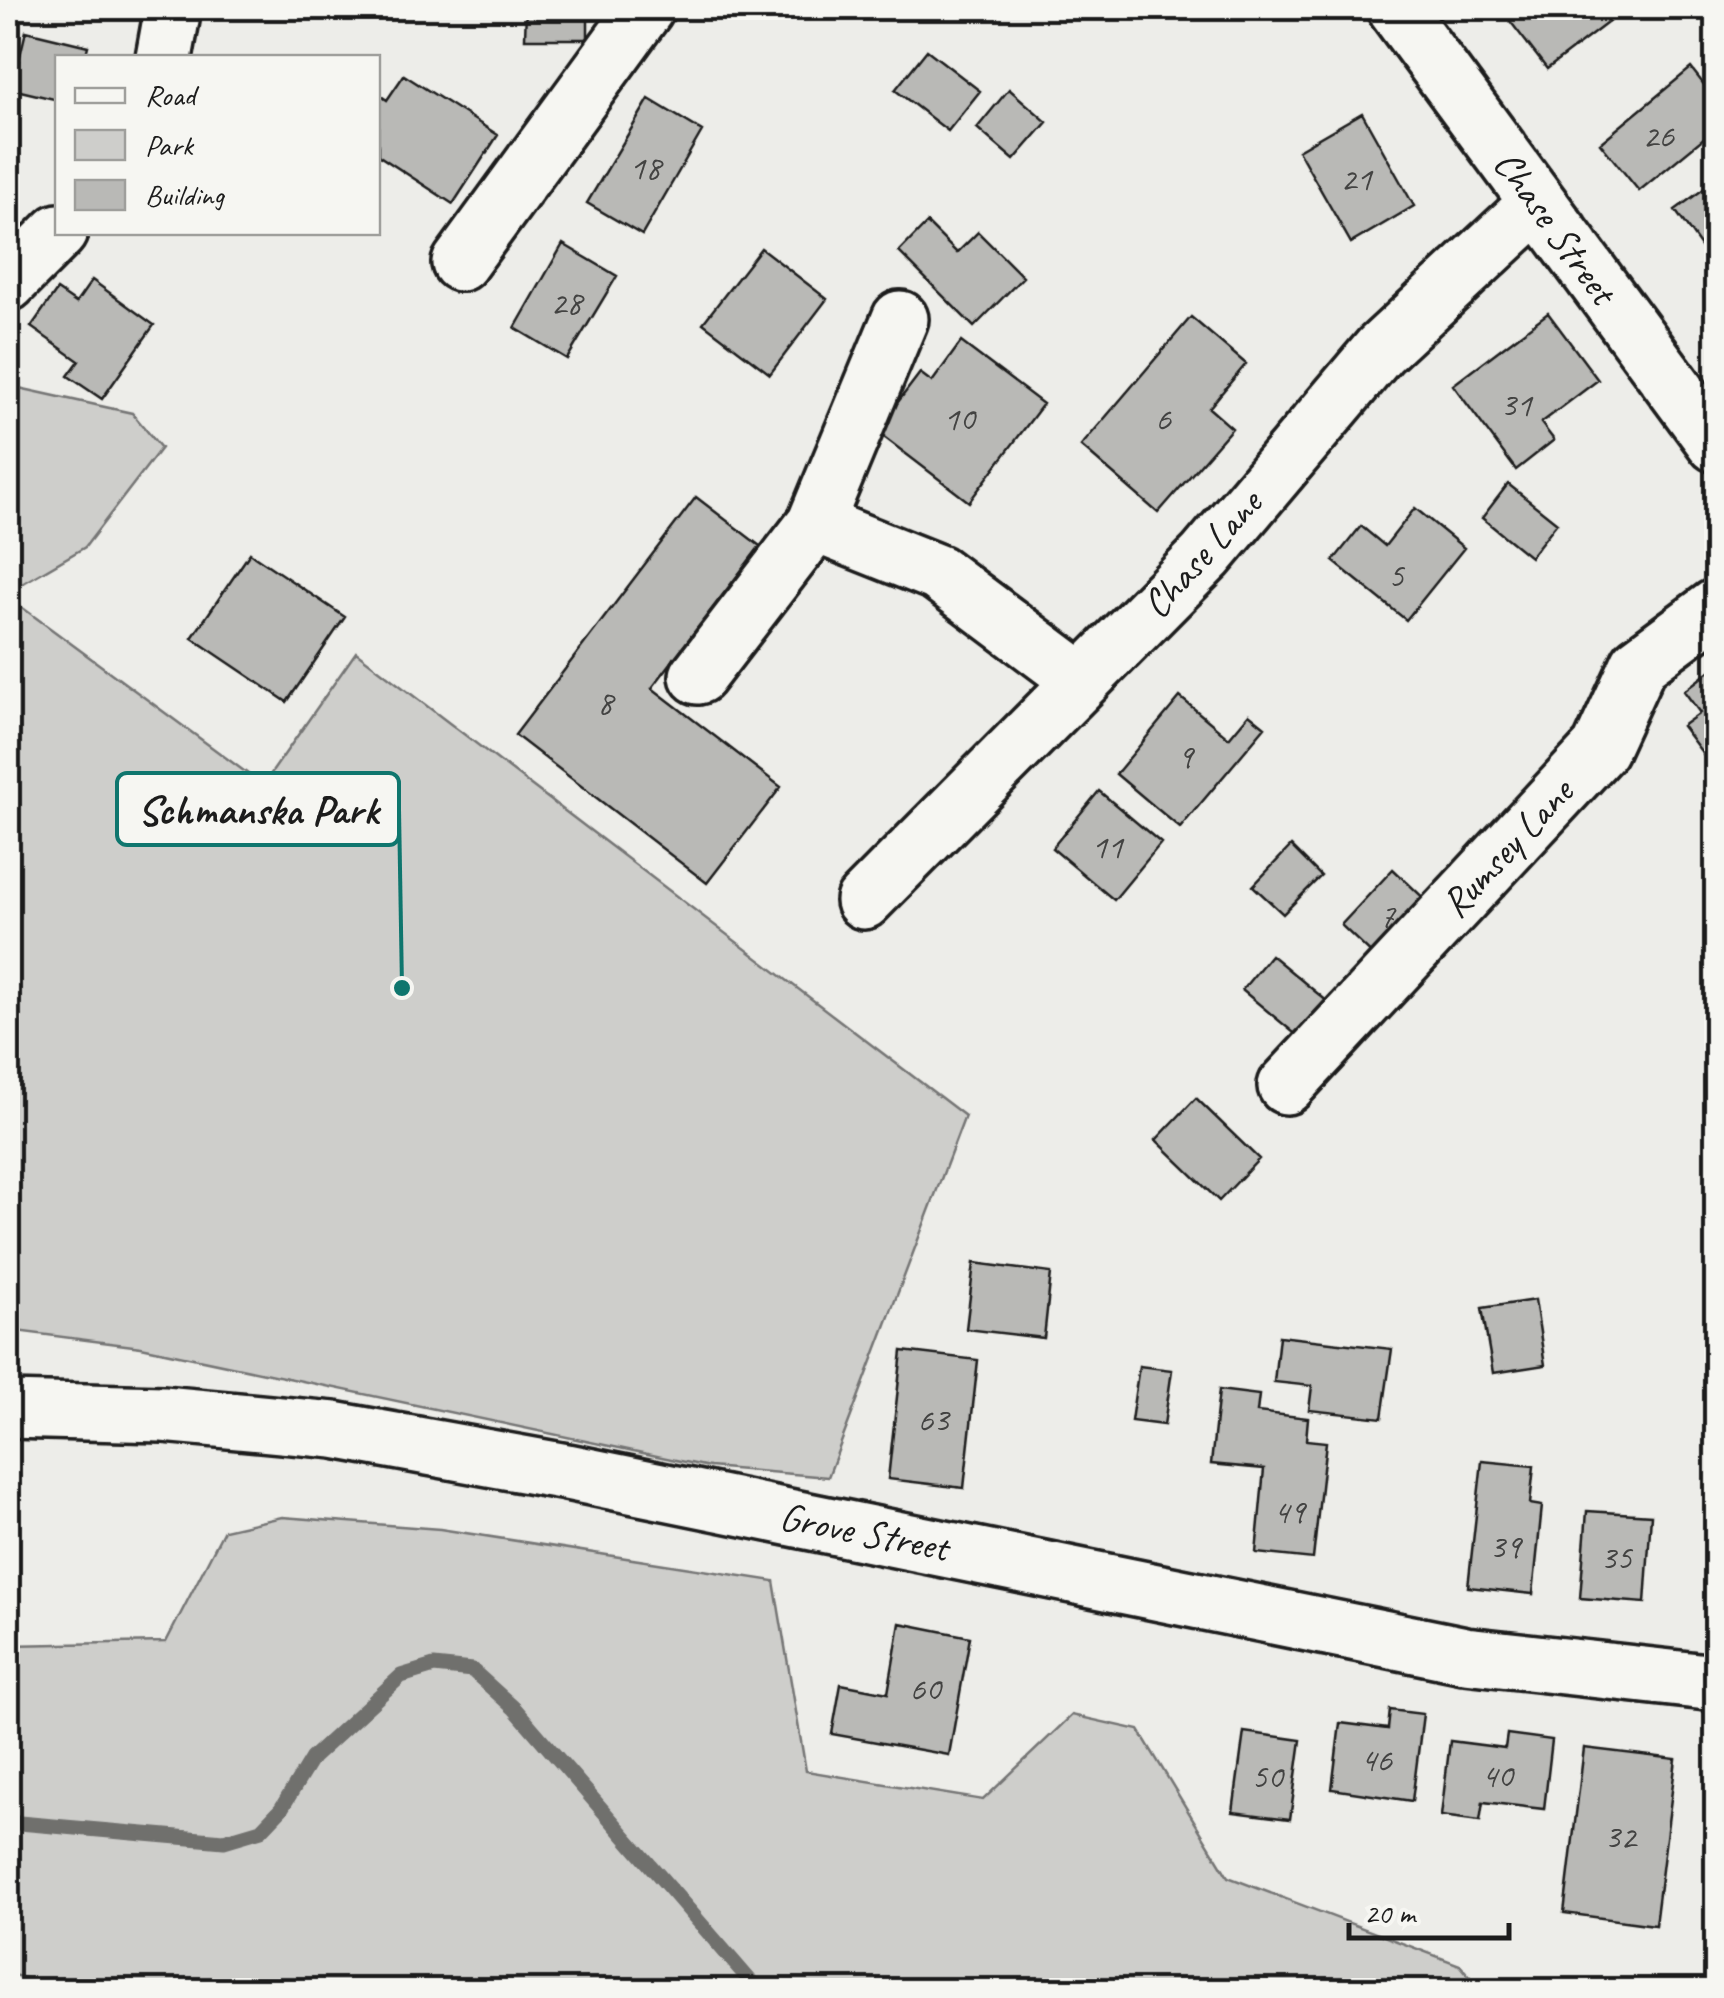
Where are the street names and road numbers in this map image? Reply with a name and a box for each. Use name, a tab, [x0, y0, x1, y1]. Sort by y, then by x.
street label: Chase Street	[1483, 140, 1630, 317]
street label: Chase Lane	[1131, 477, 1275, 629]
street label: Rumsey Lane	[1430, 766, 1586, 928]
street label: Grove Street	[776, 1491, 956, 1573]

